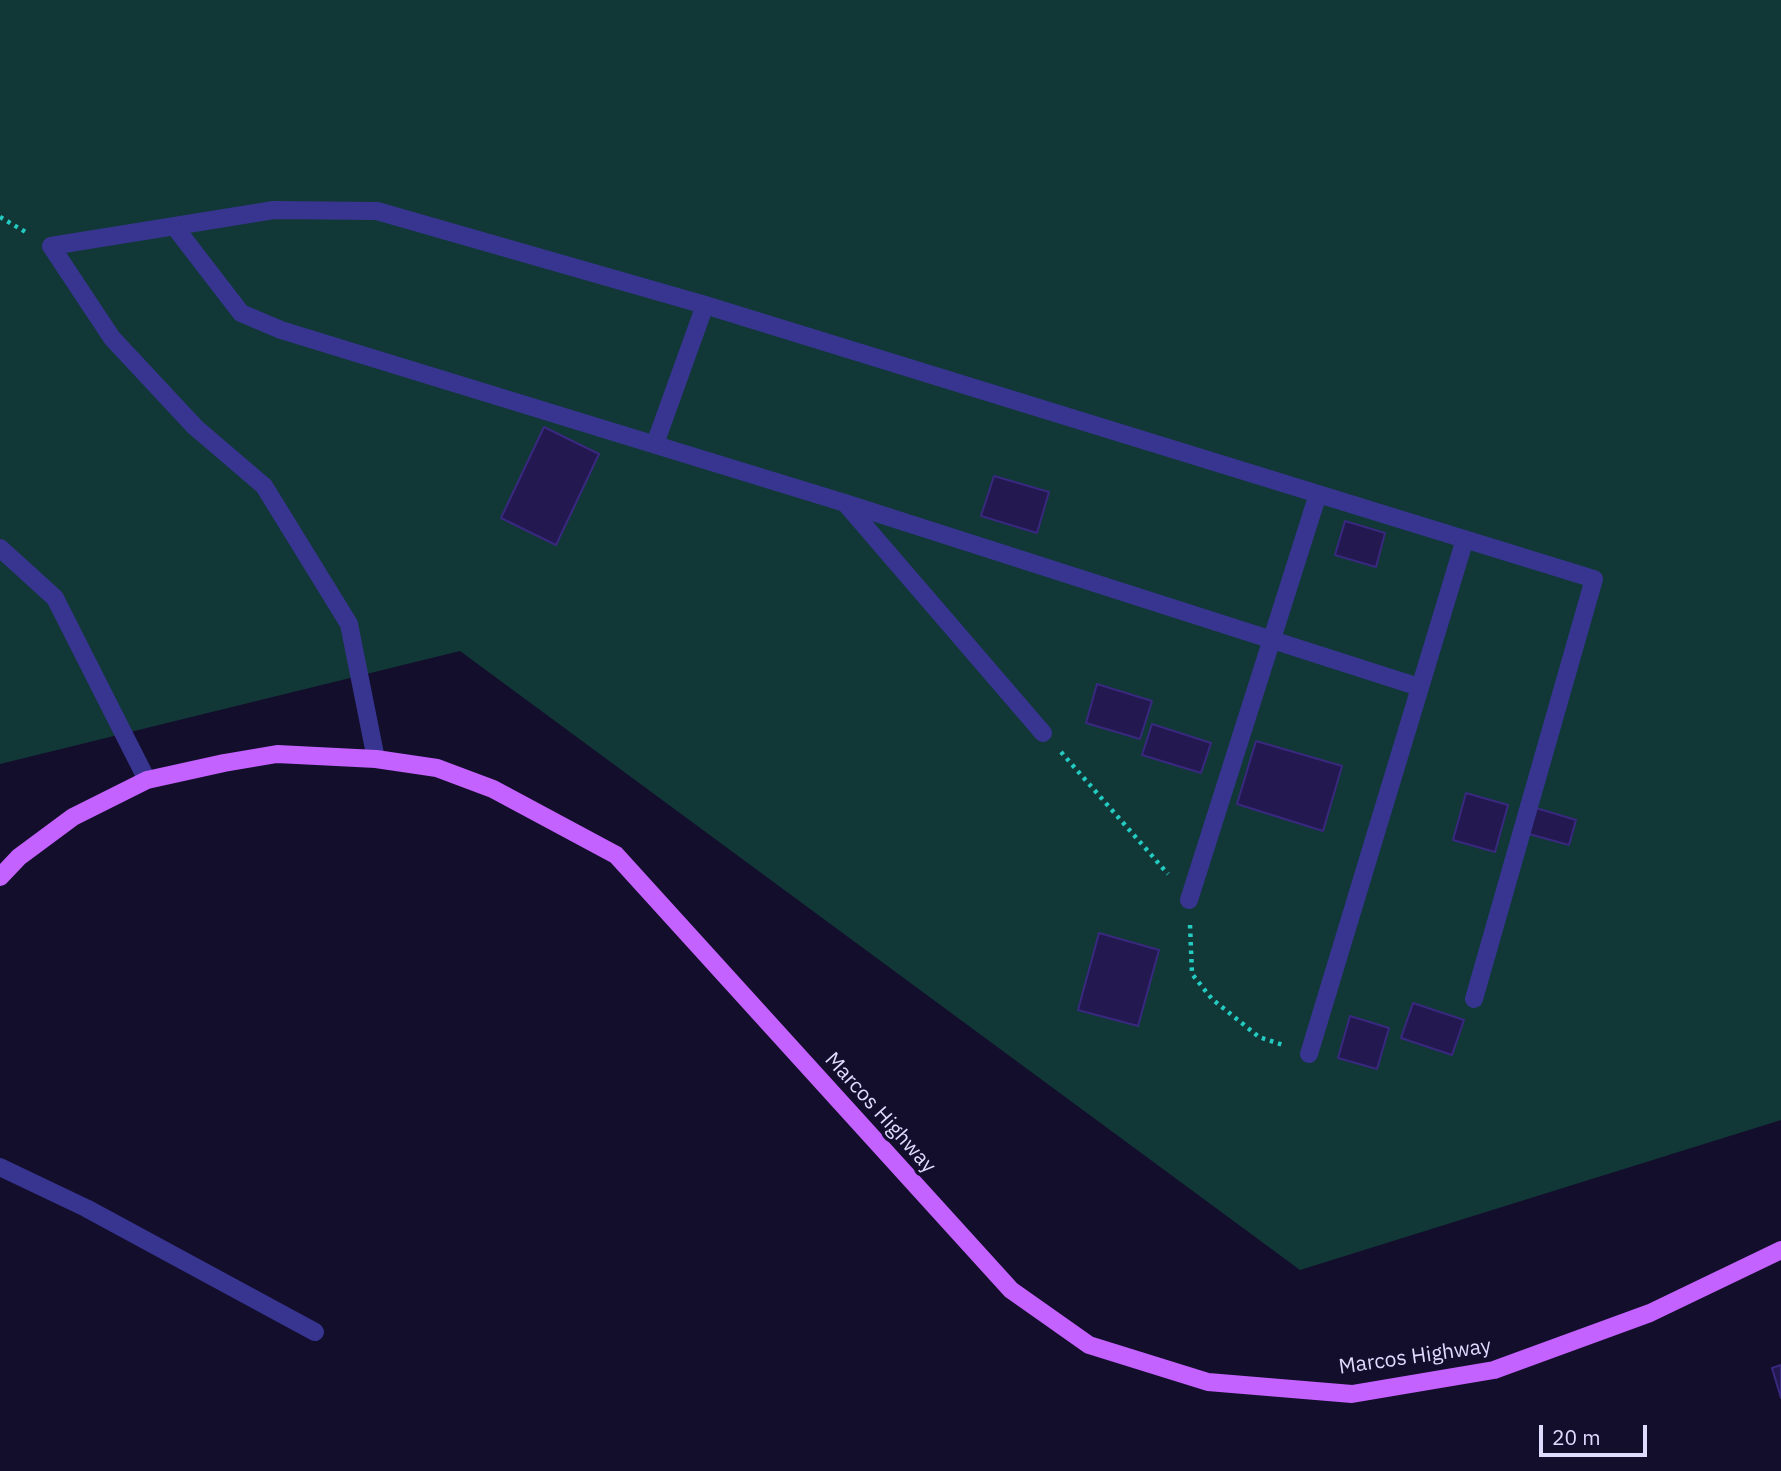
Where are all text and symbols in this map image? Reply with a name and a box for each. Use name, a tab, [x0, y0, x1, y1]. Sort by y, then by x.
street label: Marcos Highway	[819, 1047, 941, 1179]
street label: Marcos Highway	[1337, 1334, 1493, 1380]
scale bar	[1543, 1412, 1652, 1456]
text: 20 m	[1552, 1423, 1601, 1451]

